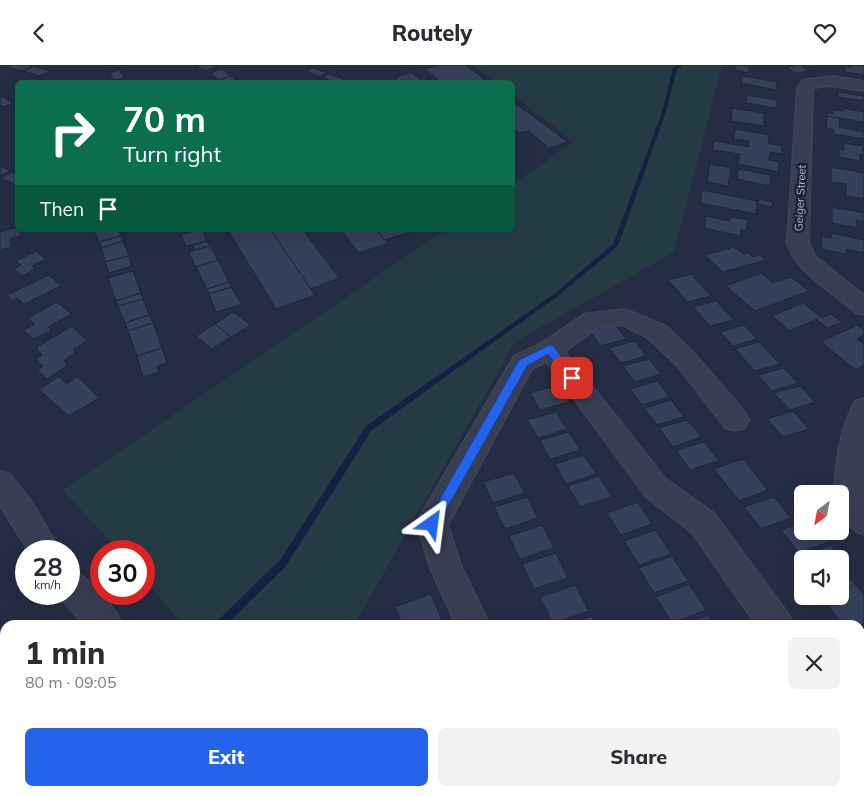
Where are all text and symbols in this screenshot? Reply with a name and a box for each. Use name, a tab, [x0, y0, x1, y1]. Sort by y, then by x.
icon: back	[25, 19, 53, 47]
text: Routely	[392, 19, 472, 47]
icon: heart	[811, 19, 839, 47]
text: 70 m	[123, 97, 206, 141]
icon: right	[40, 100, 105, 165]
text: Turn right	[123, 140, 221, 168]
street label: Geiger Street	[791, 164, 809, 232]
icon: arrive	[94, 195, 122, 223]
text: Then	[40, 197, 84, 221]
pin	[551, 357, 593, 399]
icon: arrive	[558, 364, 586, 392]
north arrow	[794, 485, 849, 540]
map controls	[794, 485, 849, 605]
position arrow	[405, 497, 457, 549]
speed limit sign: 30	[90, 540, 155, 605]
button: sound	[794, 550, 849, 605]
text: 28	[32, 551, 63, 582]
text: km/h	[34, 577, 61, 592]
text: 1 min	[25, 634, 105, 672]
button: close	[788, 637, 840, 689]
text: 80 m · 09:05	[25, 672, 117, 692]
button: Exit	[25, 728, 428, 786]
button: Share	[438, 728, 840, 786]

